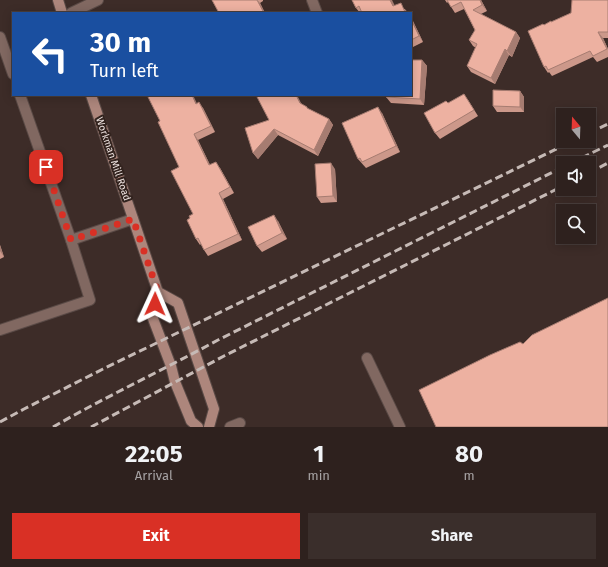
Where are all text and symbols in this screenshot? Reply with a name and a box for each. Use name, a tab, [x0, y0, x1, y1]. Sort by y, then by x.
text: 30 m	[90, 26, 151, 59]
icon: left	[24, 28, 76, 80]
text: Turn left	[90, 60, 159, 82]
north arrow	[556, 108, 596, 148]
map controls	[556, 108, 596, 244]
street label: Workman Mill Road	[93, 116, 133, 202]
pin	[29, 150, 63, 184]
icon: arrive	[35, 156, 57, 178]
button: sound	[556, 156, 596, 196]
button: search	[556, 204, 596, 244]
position arrow	[134, 283, 176, 325]
text: 22:05	[125, 440, 183, 468]
text: 1	[313, 440, 324, 468]
text: 80	[455, 440, 483, 468]
text: Arrival	[135, 468, 173, 483]
text: min	[308, 468, 330, 483]
text: m	[463, 468, 475, 483]
button: Exit	[12, 513, 300, 559]
button: Share	[308, 513, 596, 559]

